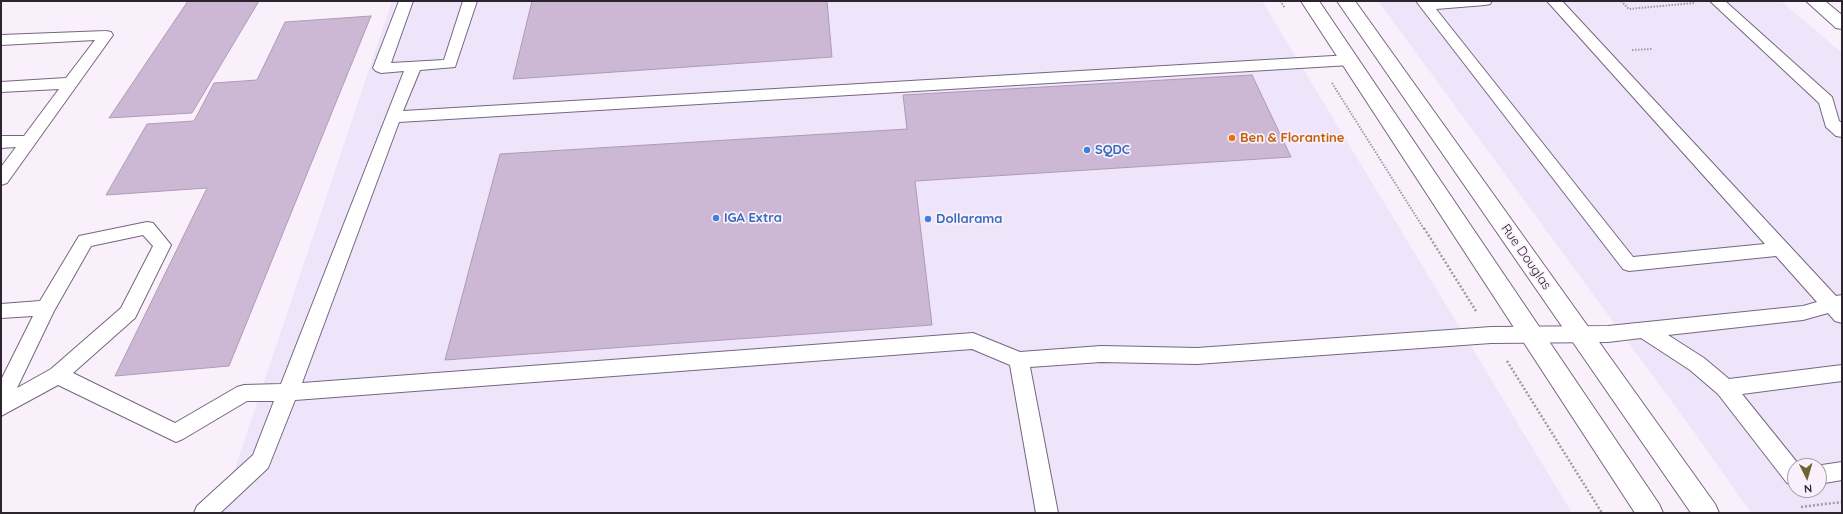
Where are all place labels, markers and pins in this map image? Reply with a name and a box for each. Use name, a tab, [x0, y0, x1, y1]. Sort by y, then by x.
place label: Ben & Florantine	[1240, 130, 1344, 146]
marker: Ben & Florantine	[1227, 133, 1237, 143]
place label: SQDC	[1095, 142, 1130, 158]
marker: SQDC	[1082, 145, 1092, 155]
place label: IGA Extra	[724, 210, 782, 226]
place label: Dollarama	[936, 211, 1002, 227]
marker: IGA Extra	[711, 213, 721, 223]
marker: Dollarama	[923, 214, 933, 224]

